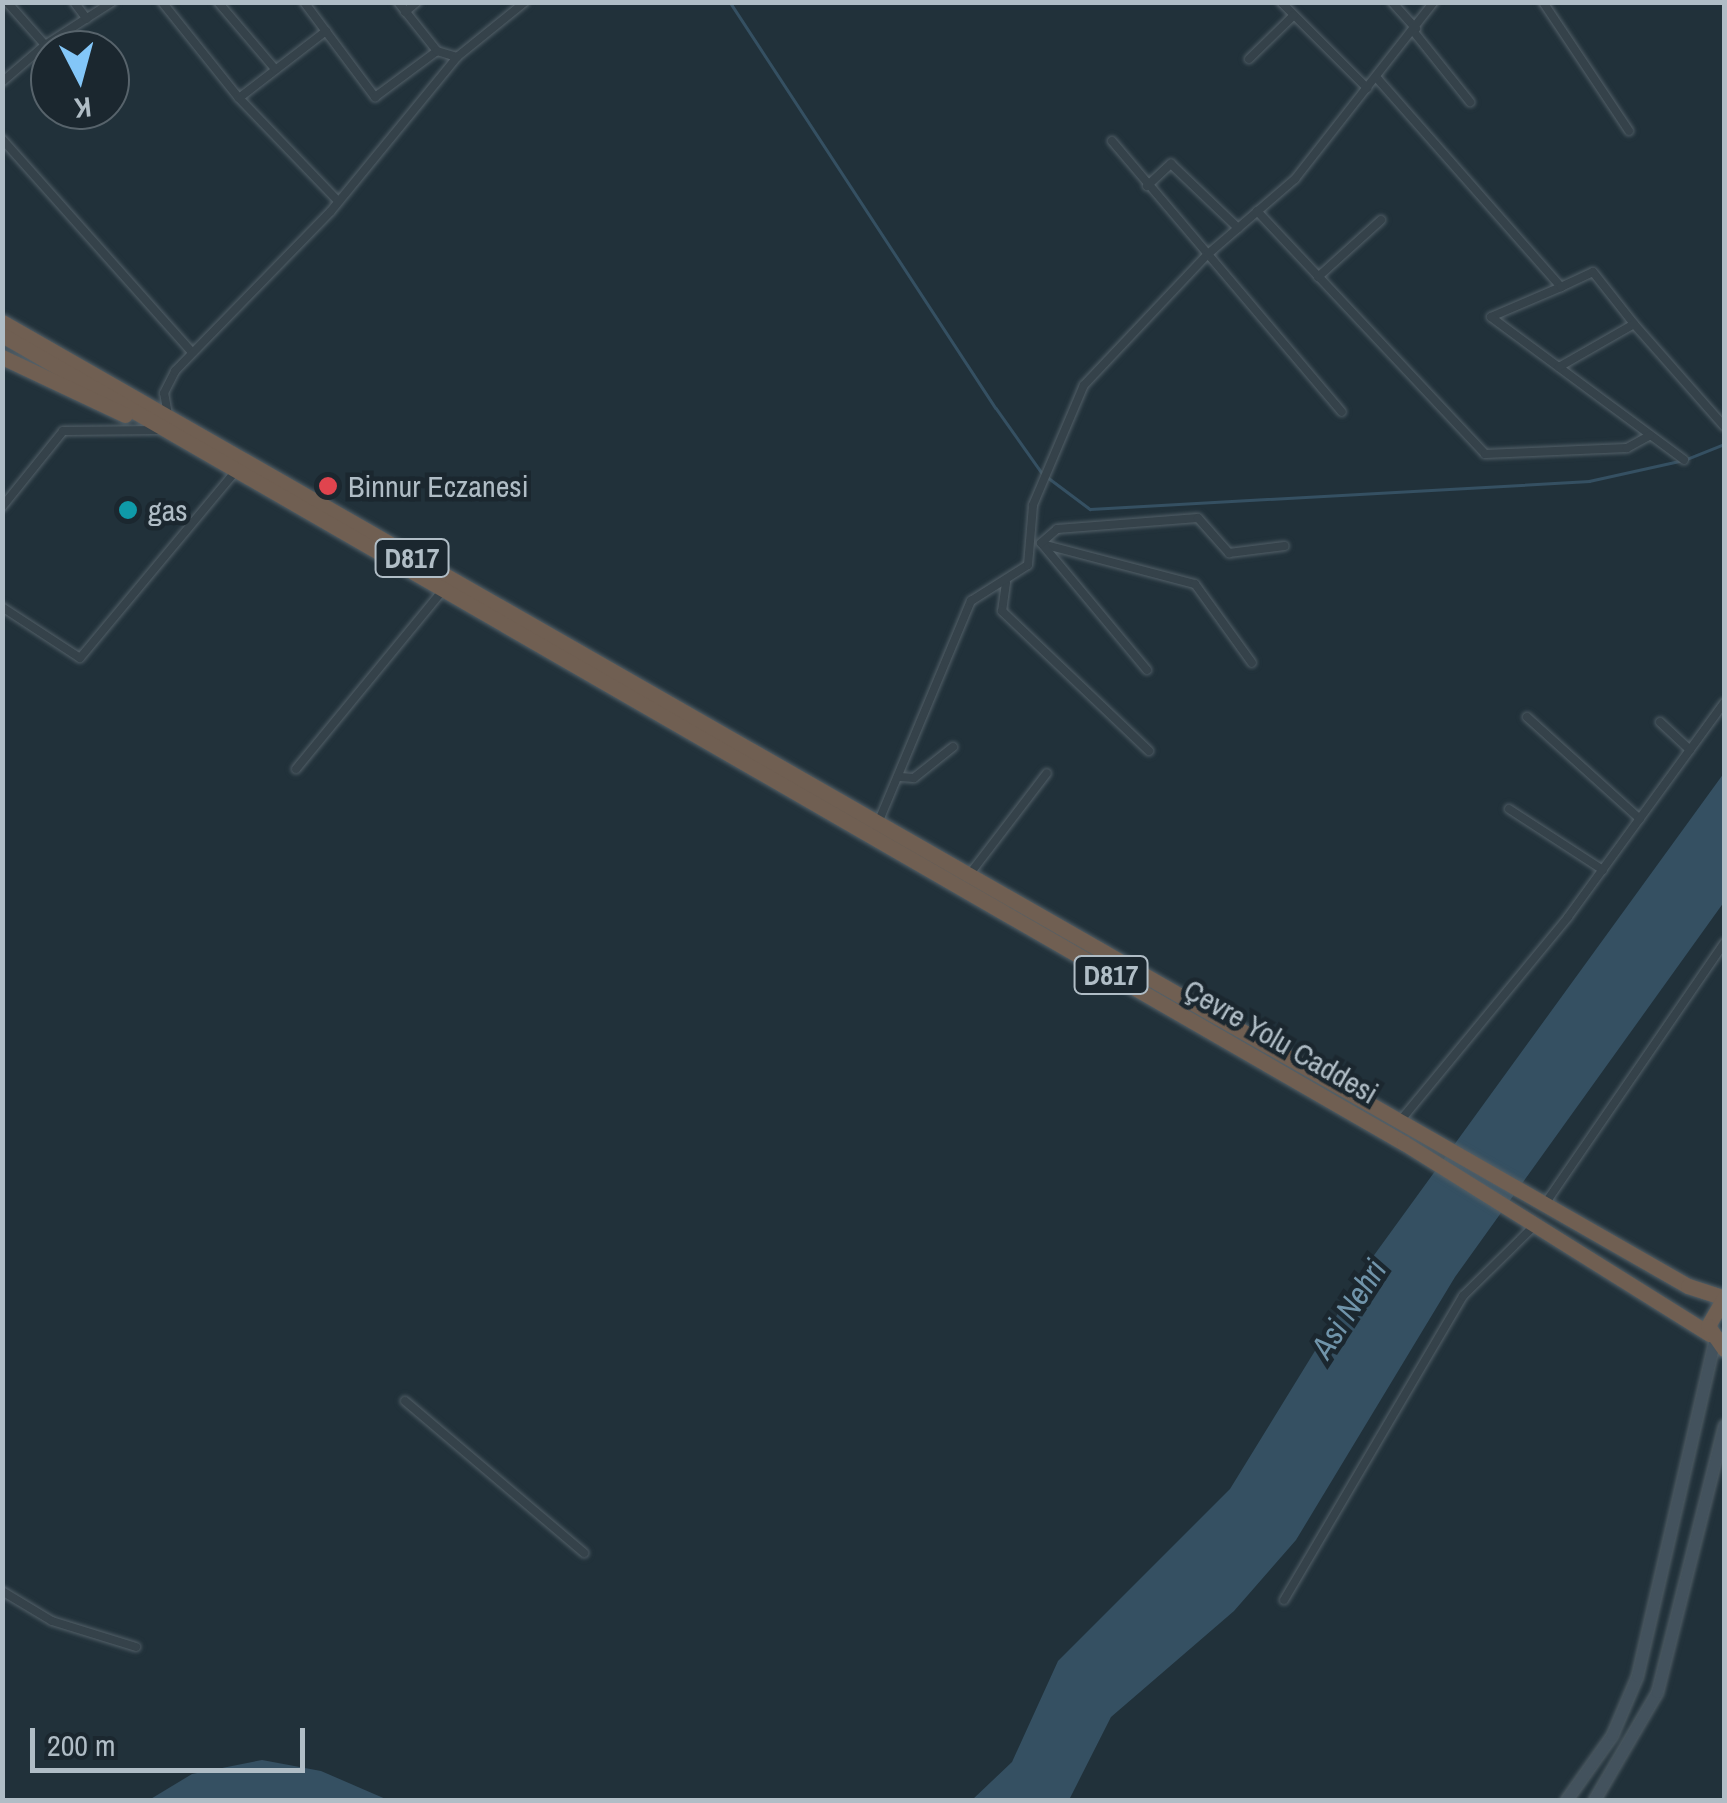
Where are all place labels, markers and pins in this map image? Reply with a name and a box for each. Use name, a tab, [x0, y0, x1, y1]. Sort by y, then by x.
place label: Binnur Eczanesi	[348, 468, 529, 504]
marker: Binnur Eczanesi	[317, 475, 339, 497]
place label: gas	[148, 492, 188, 528]
marker: gas	[117, 499, 139, 521]

